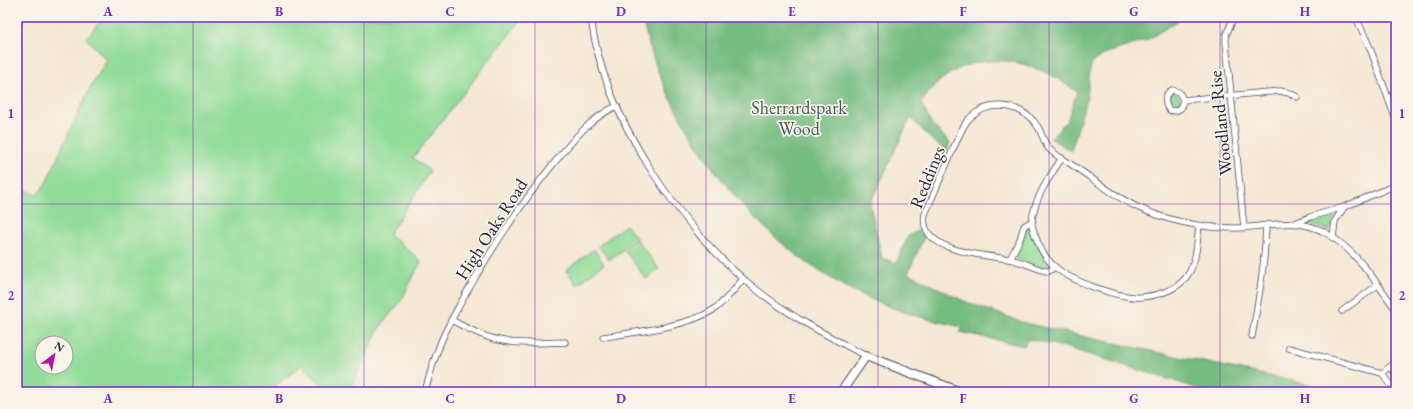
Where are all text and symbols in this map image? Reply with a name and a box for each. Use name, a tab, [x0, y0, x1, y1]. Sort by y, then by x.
text: A	[102, 3, 113, 20]
text: B	[275, 3, 283, 20]
text: C	[445, 3, 455, 20]
text: D	[616, 3, 626, 20]
text: E	[788, 3, 796, 20]
text: F	[959, 3, 967, 20]
text: G	[1129, 3, 1139, 20]
text: H	[1300, 3, 1311, 20]
street label: Woodland Rise	[1203, 69, 1237, 177]
park label: Sherrardspark Wood	[751, 96, 847, 140]
text: 1	[8, 105, 15, 122]
text: 1	[1399, 105, 1406, 122]
street label: Reddings	[904, 142, 950, 212]
street label: High Oaks Road	[450, 173, 533, 284]
text: 2	[8, 287, 15, 304]
text: 2	[1399, 287, 1406, 304]
north arrow	[34, 335, 74, 375]
text: N	[52, 338, 67, 355]
text: A	[102, 390, 113, 407]
text: B	[275, 390, 283, 407]
text: C	[445, 390, 455, 407]
text: D	[616, 390, 626, 407]
text: E	[788, 390, 796, 407]
text: F	[959, 390, 967, 407]
text: G	[1129, 390, 1139, 407]
text: H	[1300, 390, 1311, 407]

